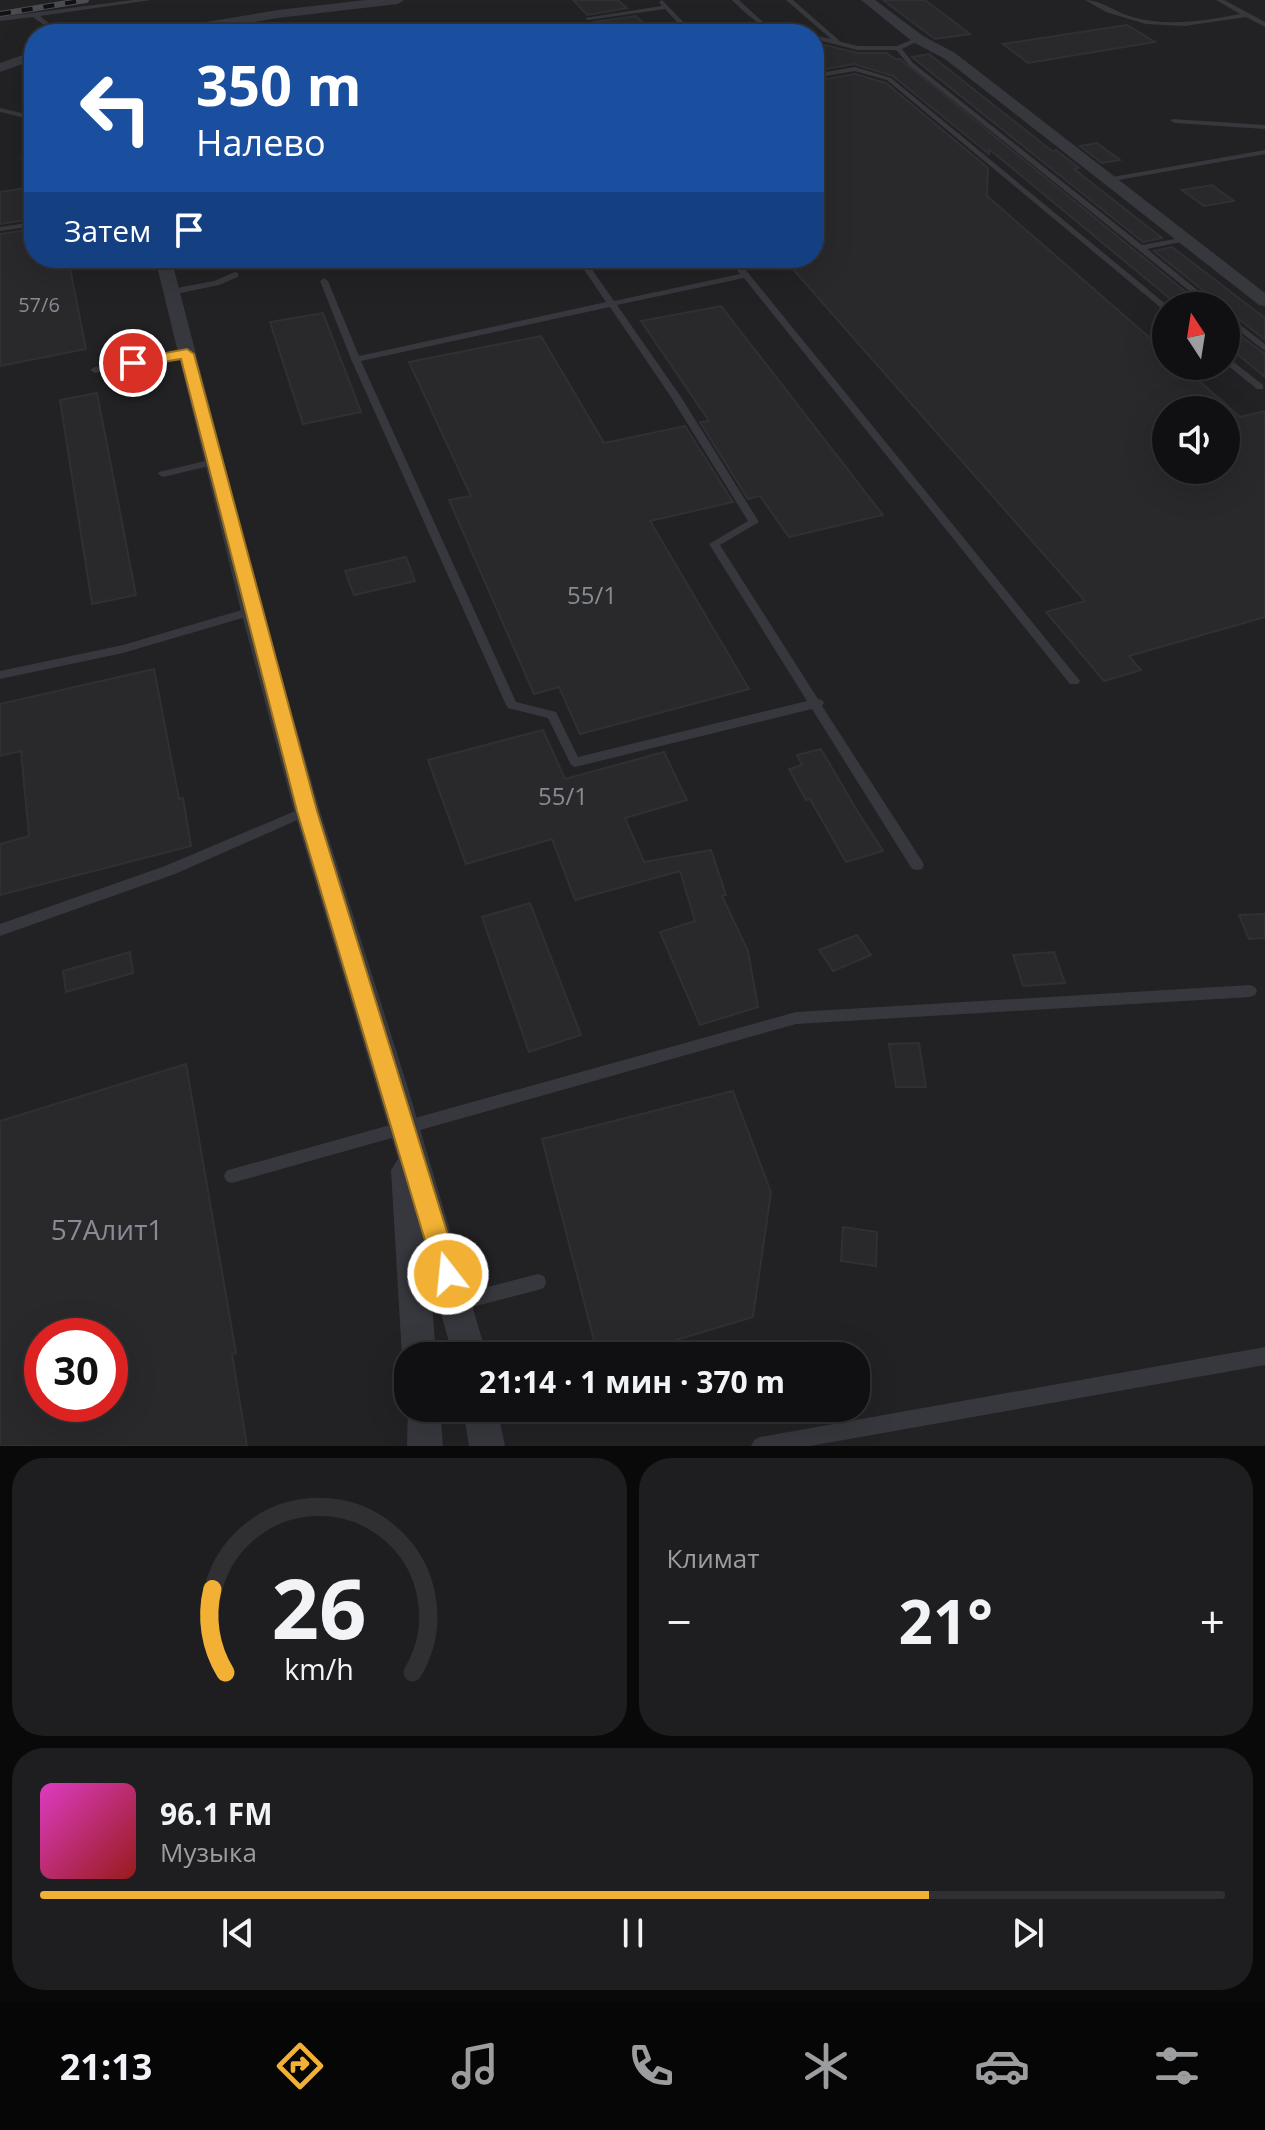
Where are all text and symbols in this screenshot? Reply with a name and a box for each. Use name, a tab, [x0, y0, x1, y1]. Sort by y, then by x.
text: 350 m	[196, 46, 362, 122]
icon: left	[64, 56, 168, 160]
text: Налево	[196, 118, 326, 167]
icon: arrive	[167, 208, 211, 252]
text: Затем	[64, 210, 151, 251]
house number: 57/6	[18, 291, 60, 318]
north arrow	[1152, 292, 1240, 380]
map controls	[1152, 292, 1240, 484]
pin	[99, 329, 167, 397]
icon: arrive	[111, 341, 155, 385]
button: sound	[1152, 396, 1240, 484]
house number: 55/1	[567, 578, 617, 611]
house number: 55/1	[538, 779, 588, 812]
house number: 57Алит1	[51, 1210, 163, 1248]
position arrow	[406, 1232, 490, 1316]
speed limit sign: 30	[24, 1318, 128, 1422]
text: 21:14 · 1 мин · 370 m	[479, 1361, 785, 1402]
text: Климат	[667, 1540, 760, 1576]
text: 26	[272, 1550, 367, 1663]
text: 21°	[899, 1580, 993, 1662]
text: −	[667, 1591, 692, 1651]
text: +	[1200, 1591, 1225, 1651]
text: km/h	[285, 1649, 354, 1688]
text: 96.1 FM	[160, 1793, 273, 1834]
text: Музыка	[160, 1834, 257, 1870]
icon: previous	[216, 1911, 260, 1955]
icon: pause	[611, 1911, 655, 1955]
icon: next	[1006, 1911, 1050, 1955]
icon: directions	[272, 2038, 328, 2094]
icon: music	[447, 2038, 503, 2094]
icon: phone	[623, 2038, 679, 2094]
icon: climate	[798, 2038, 854, 2094]
icon: car	[974, 2038, 1030, 2094]
icon: filters	[1149, 2038, 1205, 2094]
text: 21:13	[60, 2042, 152, 2091]

